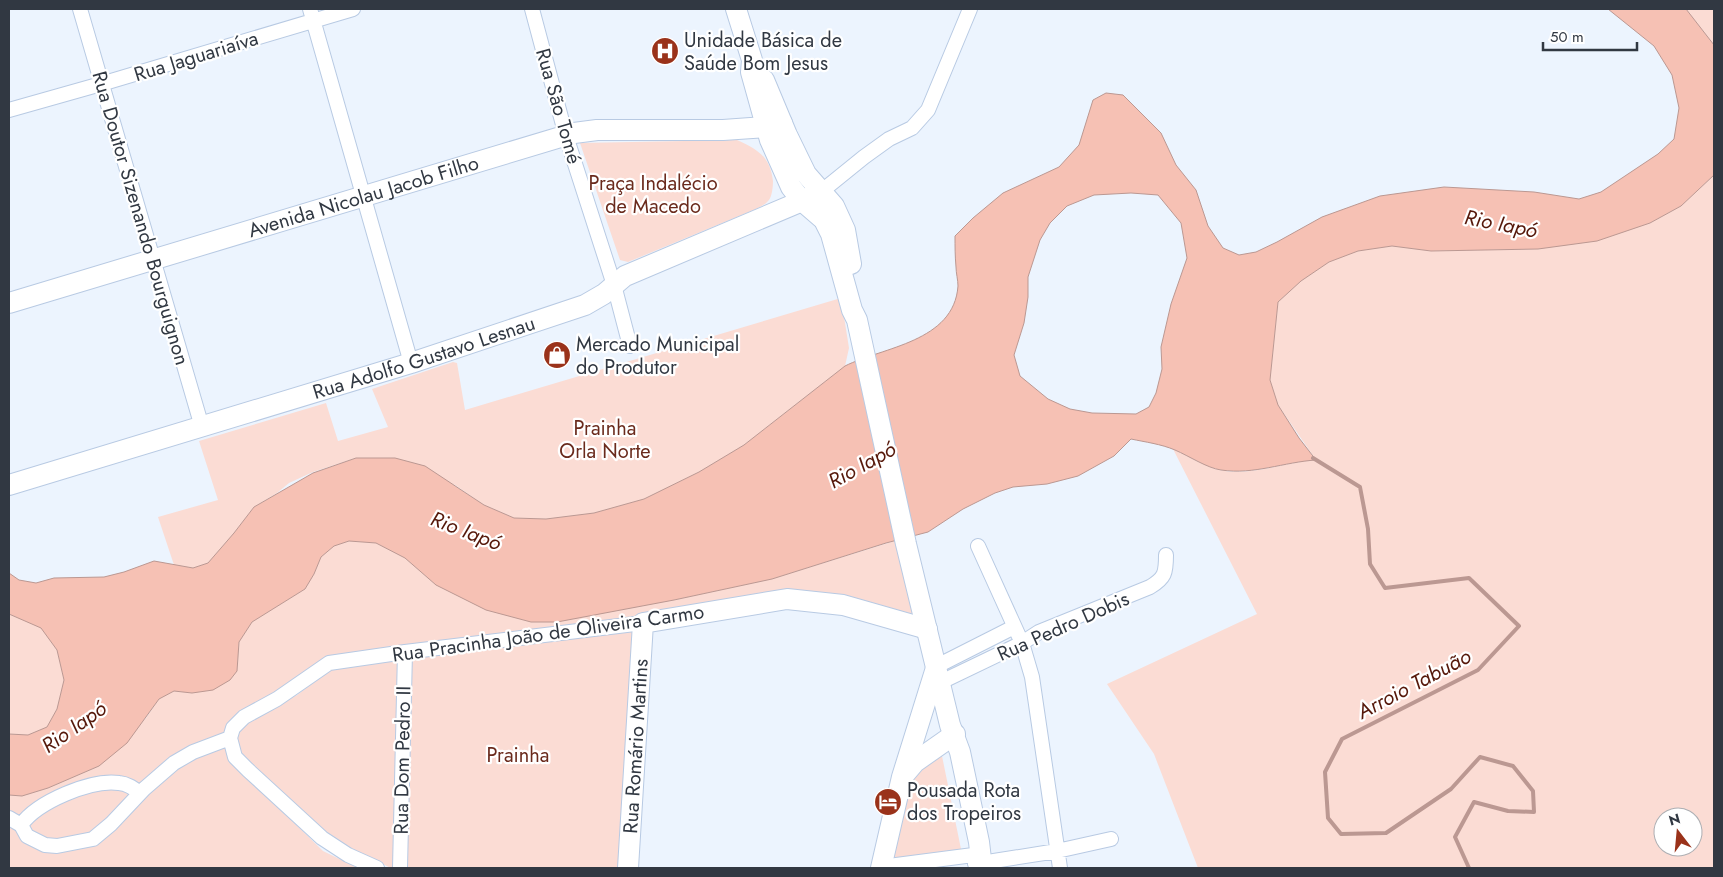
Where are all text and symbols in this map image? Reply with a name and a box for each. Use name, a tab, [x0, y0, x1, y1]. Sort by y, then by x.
scale bar	[1543, 20, 1637, 52]
street label: Rua Jaguariaíva	[130, 24, 262, 89]
place label: Unidade Básica de Saúde Bom Jesus	[684, 26, 842, 78]
text: 50 m	[1550, 26, 1584, 48]
hospital icon: Unidade Básica de Saúde Bom Jesus	[650, 36, 680, 66]
street label: Rua São Tomé	[528, 45, 589, 167]
street label: Rua Doutor Sizenando Bourguignon	[85, 68, 196, 369]
street label: Avenida Nicolau Jacob Filho	[245, 149, 482, 245]
park label: Praça Indalécio de Macedo	[588, 169, 718, 221]
water label: Rio Iapó	[1462, 202, 1540, 246]
street label: Rua Adolfo Gustavo Lesnau	[309, 309, 539, 407]
place label: Mercado Municipal do Produtor	[576, 330, 739, 382]
shop icon: Mercado Municipal do Produtor	[542, 340, 572, 370]
park label: Prainha Orla Norte	[559, 414, 651, 466]
water label: Rio Iapó	[823, 434, 901, 496]
water label: Rio Iapó	[426, 504, 506, 558]
street label: Rua Pedro Dobis	[992, 584, 1134, 669]
street label: Rua Pracinha João de Oliveira Carmo	[390, 597, 706, 670]
water label: Arroio Tabuão	[1351, 641, 1476, 727]
street label: Rua Romário Martins	[616, 658, 656, 835]
street label: Rua Dom Pedro II	[387, 685, 418, 835]
water label: Rio Iapó	[35, 694, 113, 760]
park label: Prainha	[487, 741, 549, 770]
place label: Pousada Rota dos Tropeiros	[907, 776, 1021, 828]
hotel icon: Pousada Rota dos Tropeiros	[873, 787, 903, 817]
north arrow	[1653, 807, 1703, 857]
text: N	[1666, 808, 1683, 831]

